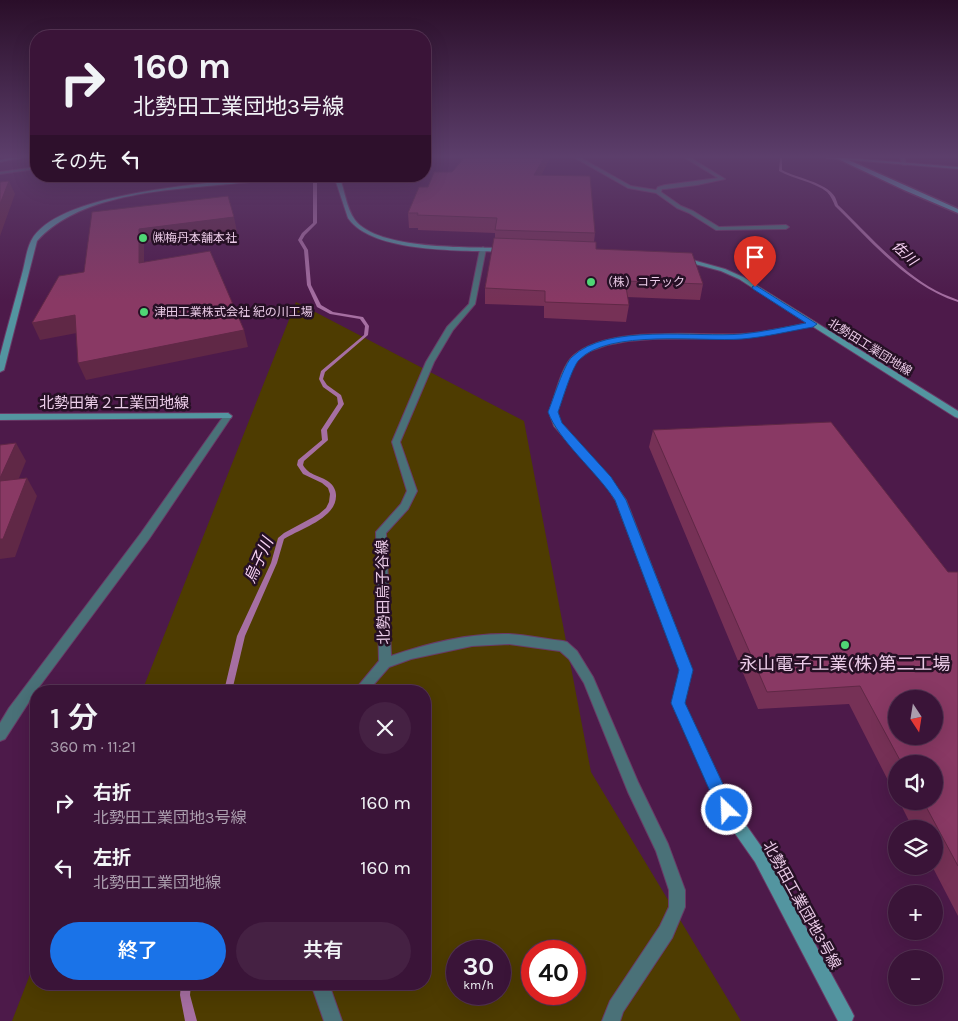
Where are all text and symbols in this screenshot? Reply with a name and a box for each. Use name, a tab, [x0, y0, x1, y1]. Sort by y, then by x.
text: 160 m	[133, 46, 231, 87]
icon: right	[50, 50, 115, 115]
text: 北勢田工業団地3号線	[133, 94, 344, 120]
icon: left	[117, 145, 145, 173]
text: その先	[50, 151, 107, 173]
place label: ㈱梅丹本舗本社	[153, 231, 237, 245]
marker: ㈱梅丹本舗本社	[137, 232, 149, 244]
pin	[734, 236, 776, 287]
water label: 佐川	[889, 238, 922, 270]
icon: arrive	[741, 243, 769, 271]
place label: （株）コテック	[601, 275, 685, 289]
marker: （株）コテック	[585, 276, 597, 288]
place label: 津田工業株式会社 紀の川工場	[154, 305, 313, 319]
marker: 津田工業株式会社 紀の川工場	[138, 306, 150, 318]
street label: 北勢田工業団地線	[826, 316, 914, 378]
street label: 北勢田第２工業団地線	[39, 394, 189, 412]
water label: 烏子川	[240, 533, 278, 586]
street label: 北勢田烏子谷線	[373, 539, 393, 645]
marker: 永山電子工業(株)第二工場	[839, 639, 851, 651]
place label: 永山電子工業(株)第二工場	[740, 653, 950, 675]
north arrow	[888, 690, 942, 745]
map controls	[888, 690, 943, 1005]
text: 1 分	[50, 700, 98, 736]
button: close	[359, 702, 411, 754]
text: 360 m · 11:21	[50, 737, 136, 756]
button: sound	[888, 755, 943, 810]
text: 右折	[93, 782, 131, 804]
position arrow	[700, 783, 752, 835]
icon: right	[50, 789, 78, 817]
text: 160 m	[360, 792, 411, 814]
text: 北勢田工業団地3号線	[93, 808, 246, 827]
button: layers	[888, 820, 943, 875]
street label: 北勢田工業団地3号線	[759, 838, 845, 972]
text: 左折	[93, 847, 131, 869]
icon: left	[50, 854, 78, 882]
text: 160 m	[360, 857, 411, 879]
text: 北勢田工業団地線	[93, 873, 221, 892]
button: +	[888, 885, 943, 940]
button: 終了	[50, 922, 226, 980]
button: 共有	[236, 922, 411, 980]
speed limit sign: 40	[521, 940, 586, 1005]
button: −	[888, 950, 943, 1005]
text: 30	[463, 952, 494, 981]
text: km/h	[463, 978, 494, 992]

